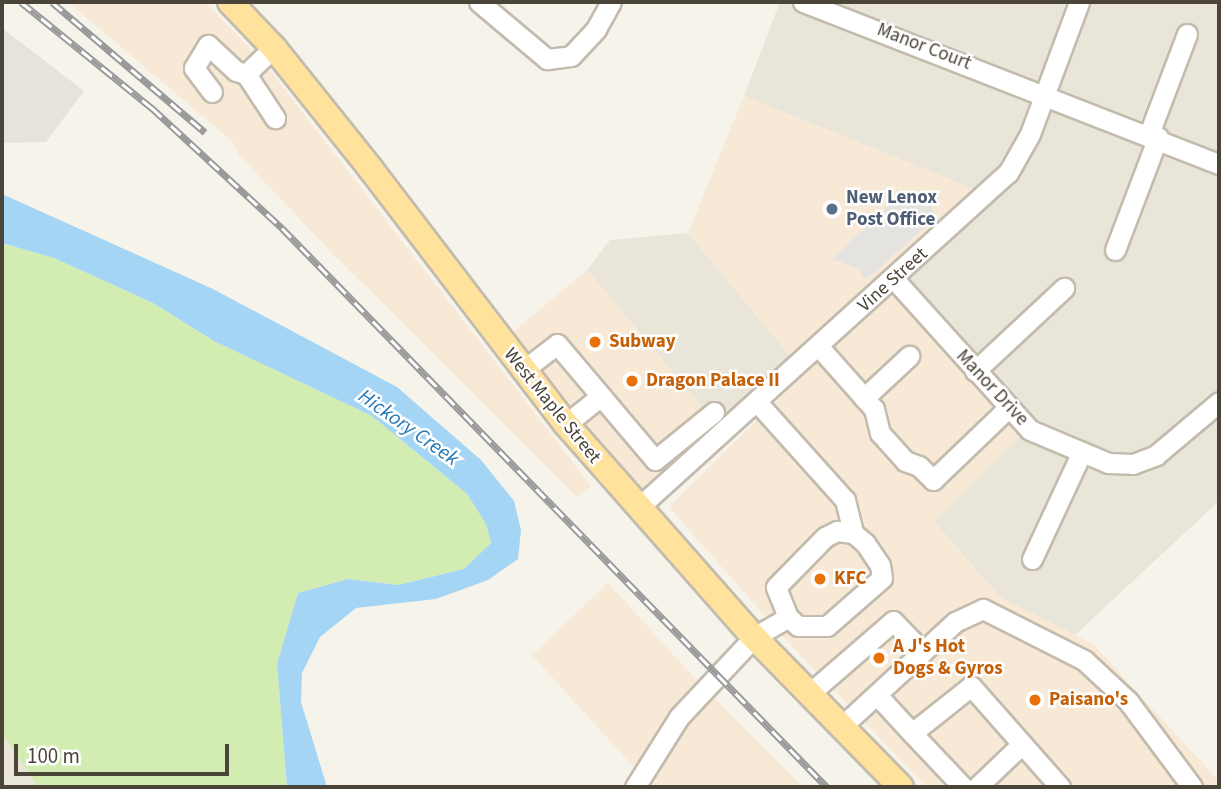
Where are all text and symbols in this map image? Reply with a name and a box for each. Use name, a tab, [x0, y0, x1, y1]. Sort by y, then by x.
street label: Manor Court	[874, 19, 974, 75]
place label: New Lenox Post Office	[846, 187, 937, 231]
marker: New Lenox Post Office	[824, 201, 840, 217]
street label: Vine Street	[854, 243, 932, 317]
place label: Subway	[609, 331, 676, 353]
marker: Subway	[587, 334, 603, 350]
street label: West Maple Street	[499, 344, 605, 468]
street label: Manor Drive	[951, 345, 1033, 431]
place label: Dragon Palace II	[646, 370, 780, 392]
marker: Dragon Palace II	[624, 373, 640, 389]
water label: Hickory Creek	[354, 383, 464, 471]
place label: KFC	[834, 568, 866, 590]
marker: KFC	[812, 571, 828, 587]
place label: A J's Hot Dogs & Gyros	[893, 636, 1003, 680]
marker: A J's Hot Dogs & Gyros	[871, 650, 887, 666]
place label: Paisano's	[1049, 689, 1128, 711]
marker: Paisano's	[1027, 692, 1043, 708]
scale bar	[18, 730, 233, 774]
text: 100 m	[27, 741, 80, 771]

